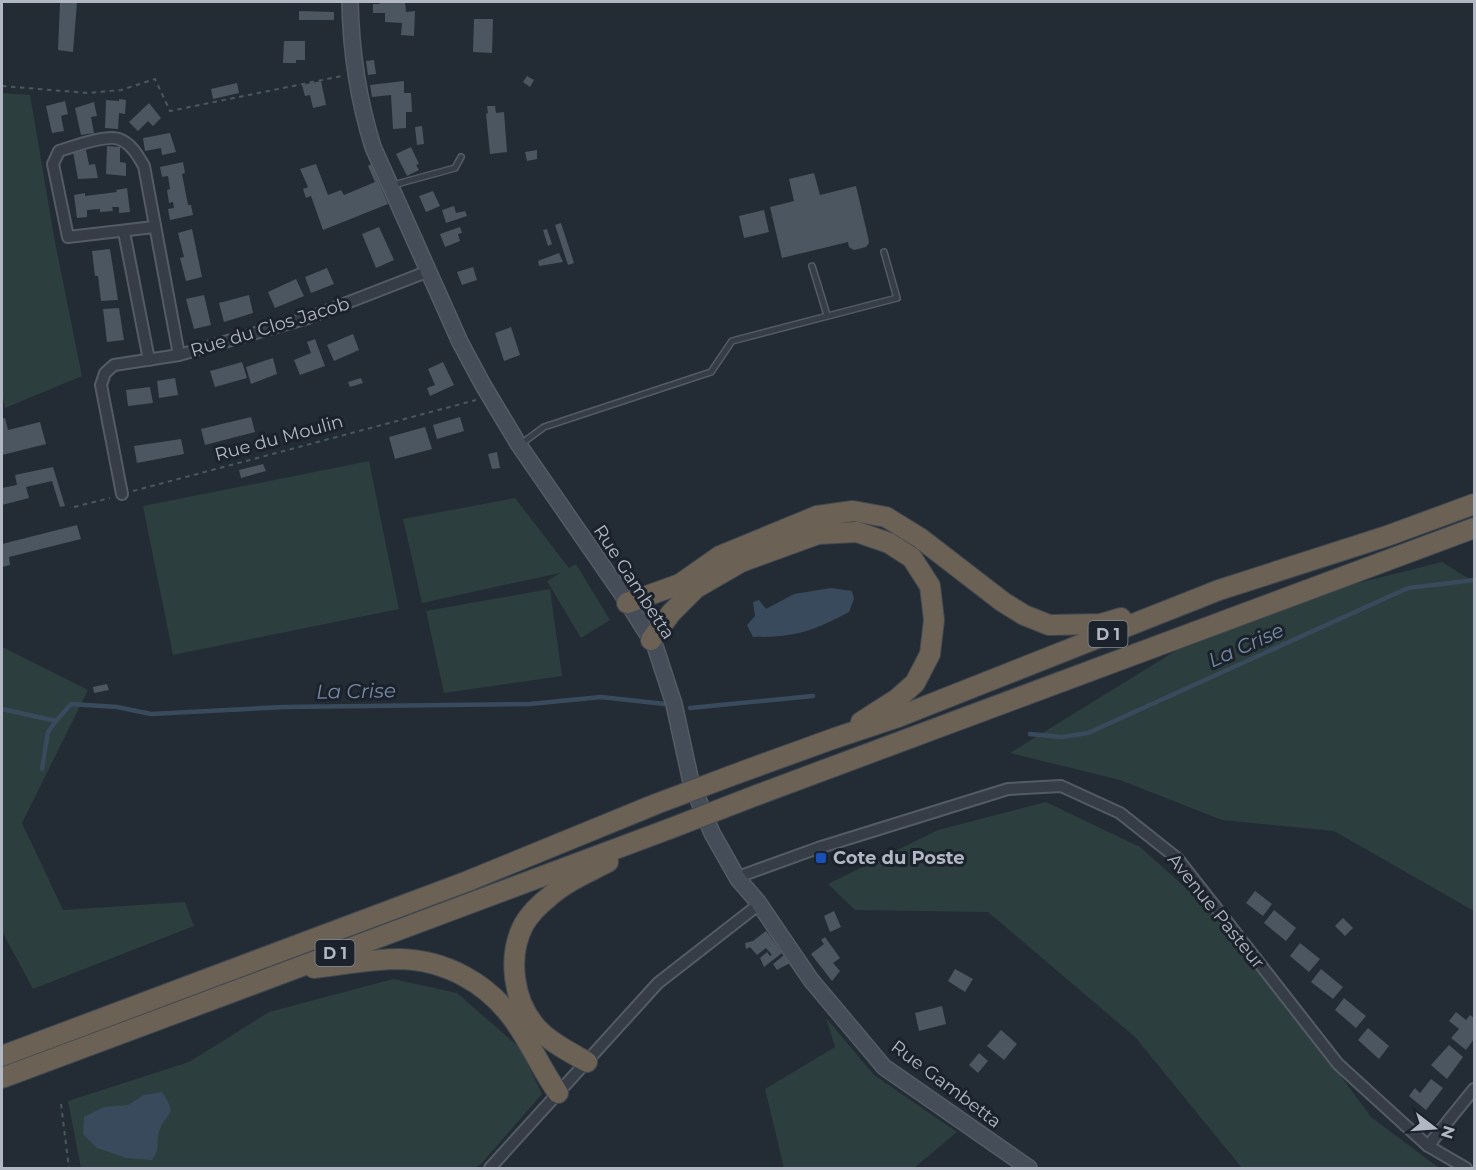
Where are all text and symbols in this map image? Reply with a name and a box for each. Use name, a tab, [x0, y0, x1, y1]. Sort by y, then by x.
street label: Rue du Clos Jacob	[188, 292, 352, 362]
street label: Rue du Moulin	[212, 410, 346, 466]
street label: Rue Gambetta	[589, 521, 679, 643]
water label: La Crise	[1205, 618, 1287, 672]
road number: D 1	[1088, 621, 1128, 647]
water label: La Crise	[316, 678, 396, 704]
place label: Cote du Poste	[833, 847, 965, 869]
street label: Avenue Pasteur	[1163, 849, 1269, 973]
marker: Cote du Poste	[814, 851, 828, 865]
road number: D 1	[316, 940, 354, 966]
street label: Rue Gambetta	[887, 1035, 1005, 1133]
north arrow	[1404, 1098, 1464, 1158]
text: N	[1437, 1123, 1459, 1141]

